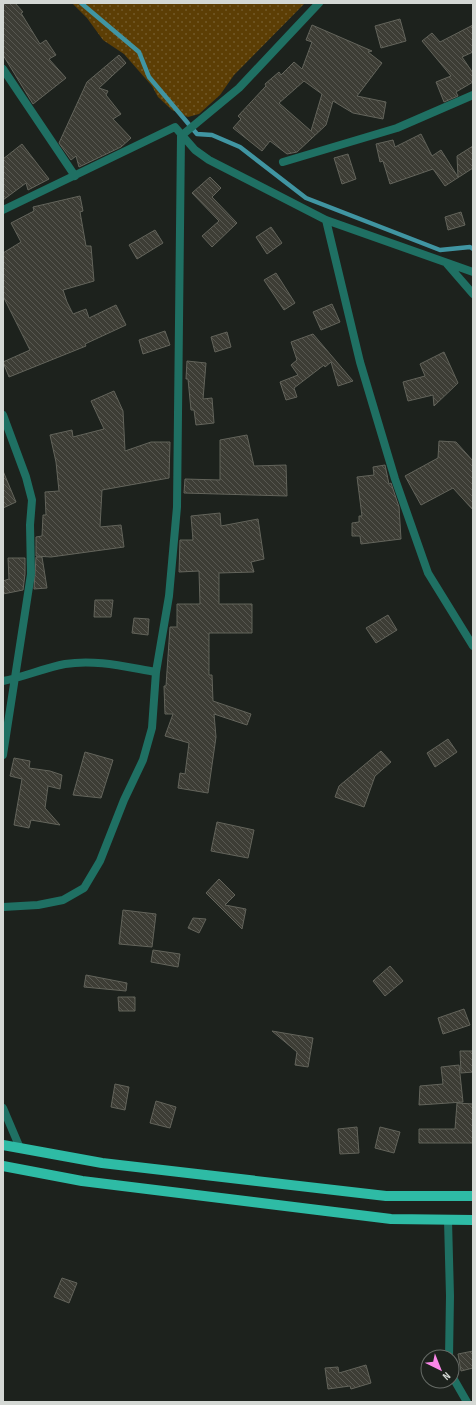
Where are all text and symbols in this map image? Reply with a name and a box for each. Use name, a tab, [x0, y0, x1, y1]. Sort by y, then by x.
north arrow	[420, 1349, 460, 1389]
text: N	[440, 1369, 453, 1383]

